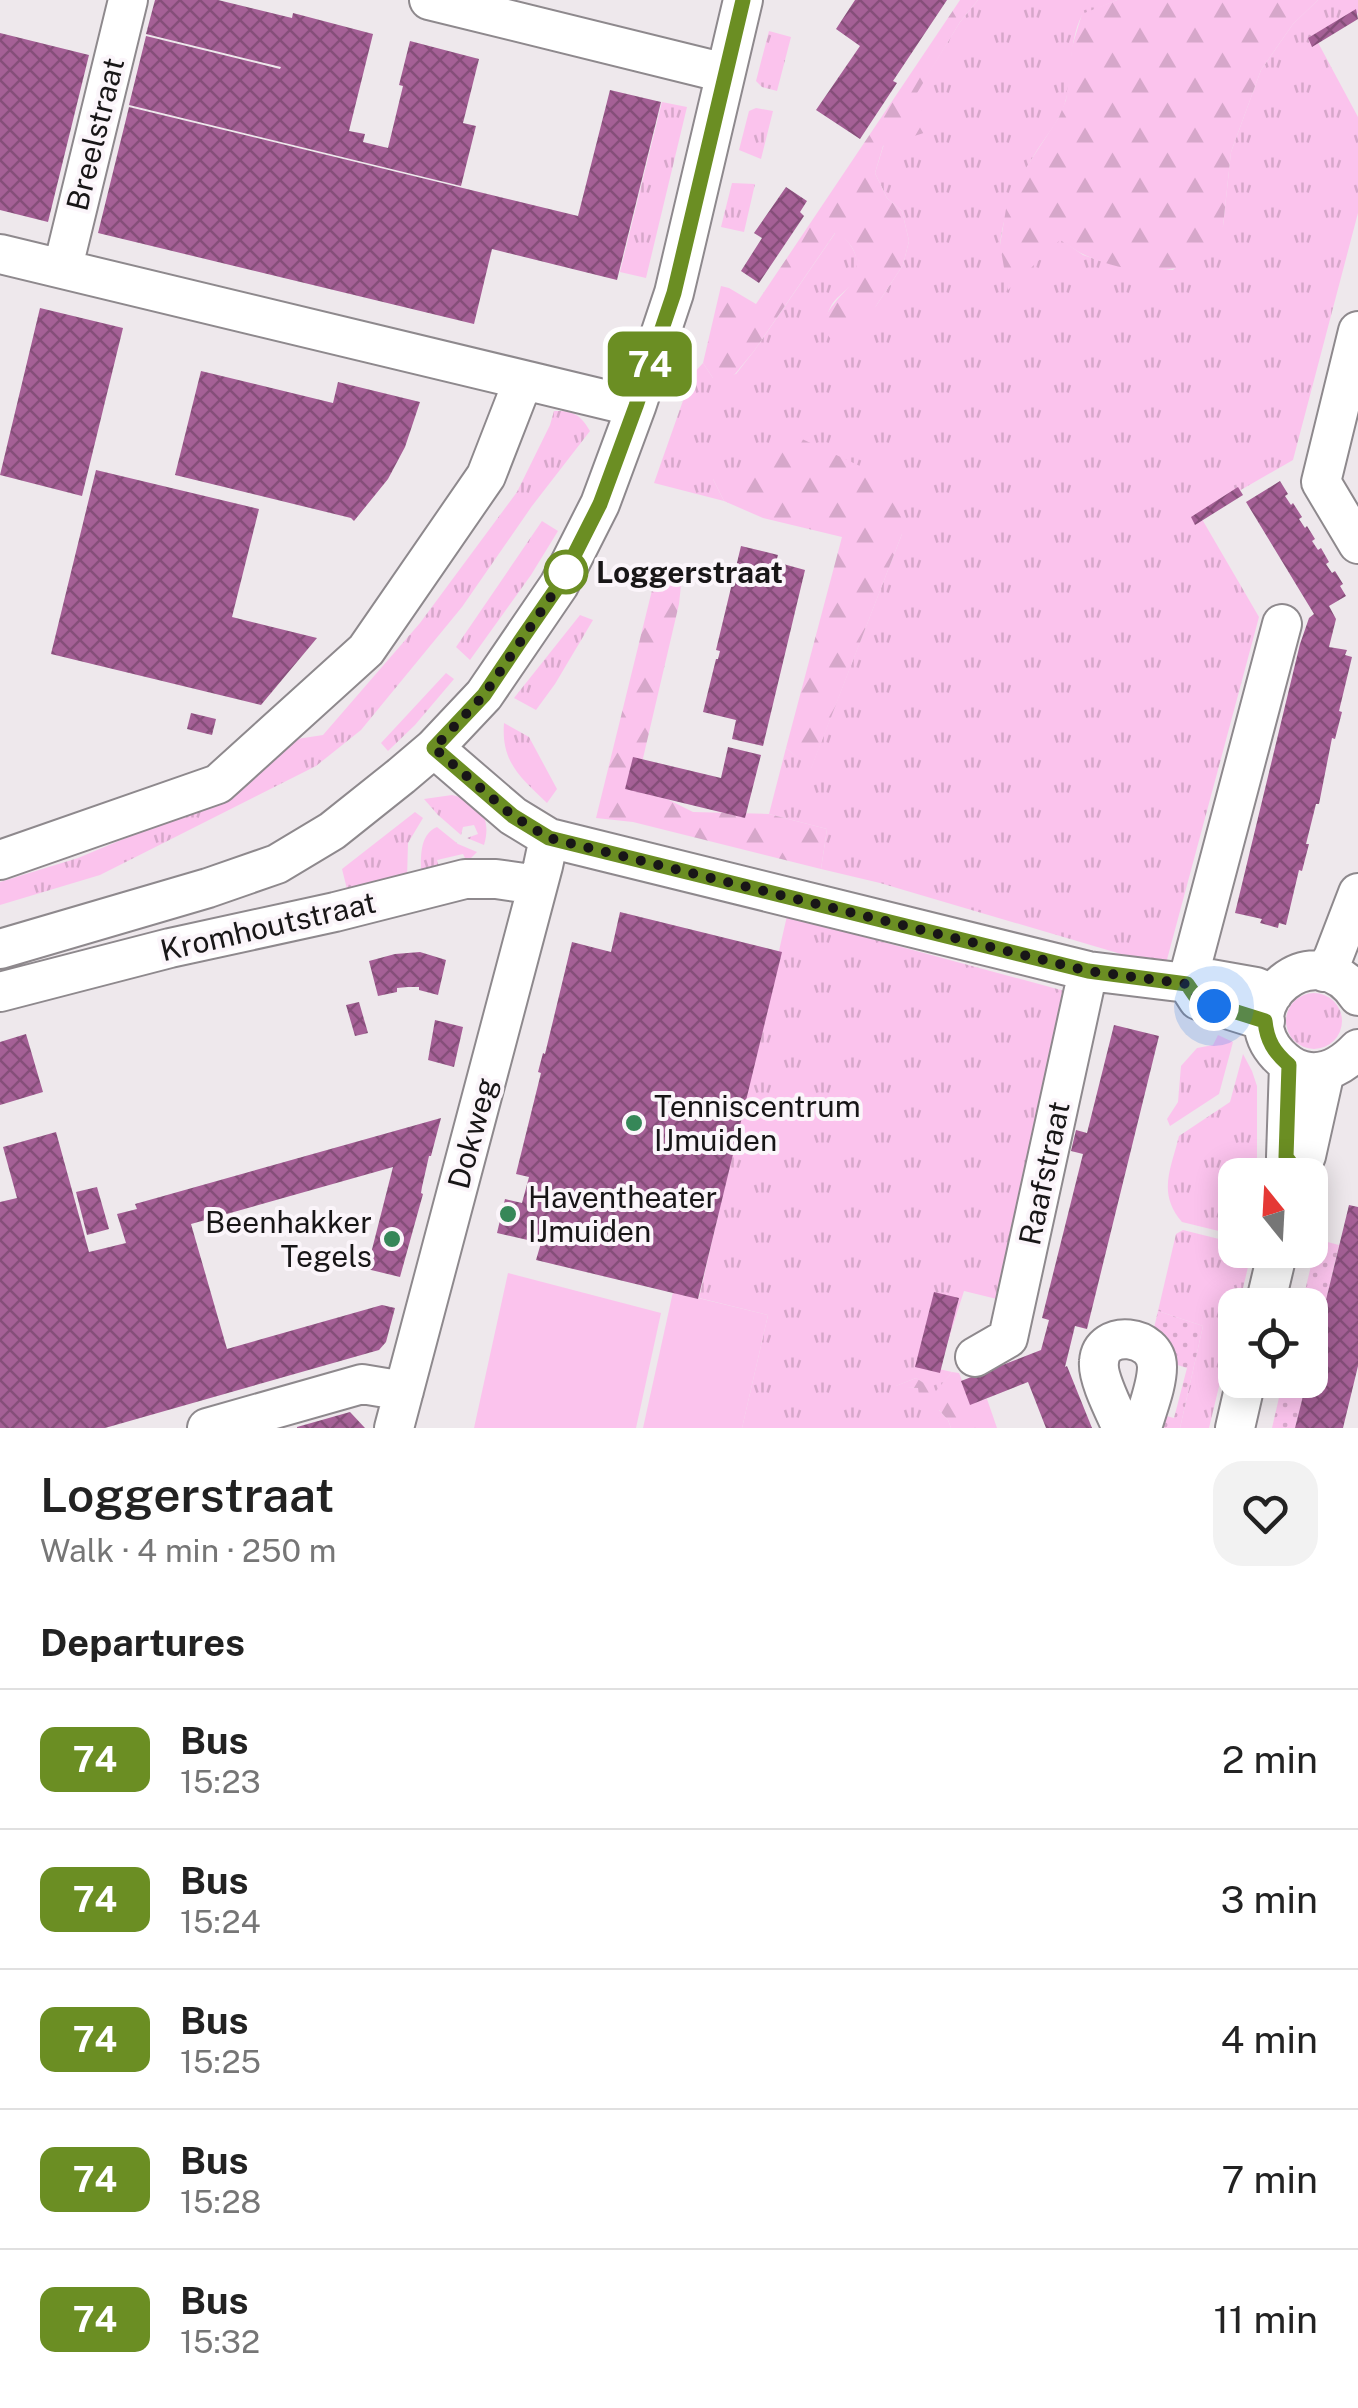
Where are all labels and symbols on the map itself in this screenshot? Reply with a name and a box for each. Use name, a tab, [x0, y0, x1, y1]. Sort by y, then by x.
street label: Breelstraat	[59, 54, 131, 214]
line badge: 74	[605, 332, 695, 396]
marker: Loggerstraat	[545, 551, 587, 593]
place label: Loggerstraat	[596, 554, 783, 590]
street label: Kromhoutstraat	[157, 884, 379, 968]
your location	[1189, 981, 1239, 1031]
street label: Dokweg	[440, 1073, 504, 1193]
place label: Tenniscentrum IJmuiden	[654, 1088, 861, 1158]
street label: Raafstraat	[1011, 1098, 1077, 1248]
marker: Tenniscentrum IJmuiden	[623, 1112, 645, 1134]
north arrow	[1218, 1158, 1328, 1268]
place label: Haventheater IJmuiden	[528, 1179, 717, 1249]
marker: Haventheater IJmuiden	[497, 1203, 519, 1225]
place label: Beenhakker Tegels	[205, 1204, 372, 1274]
marker: Beenhakker Tegels	[381, 1228, 403, 1250]

